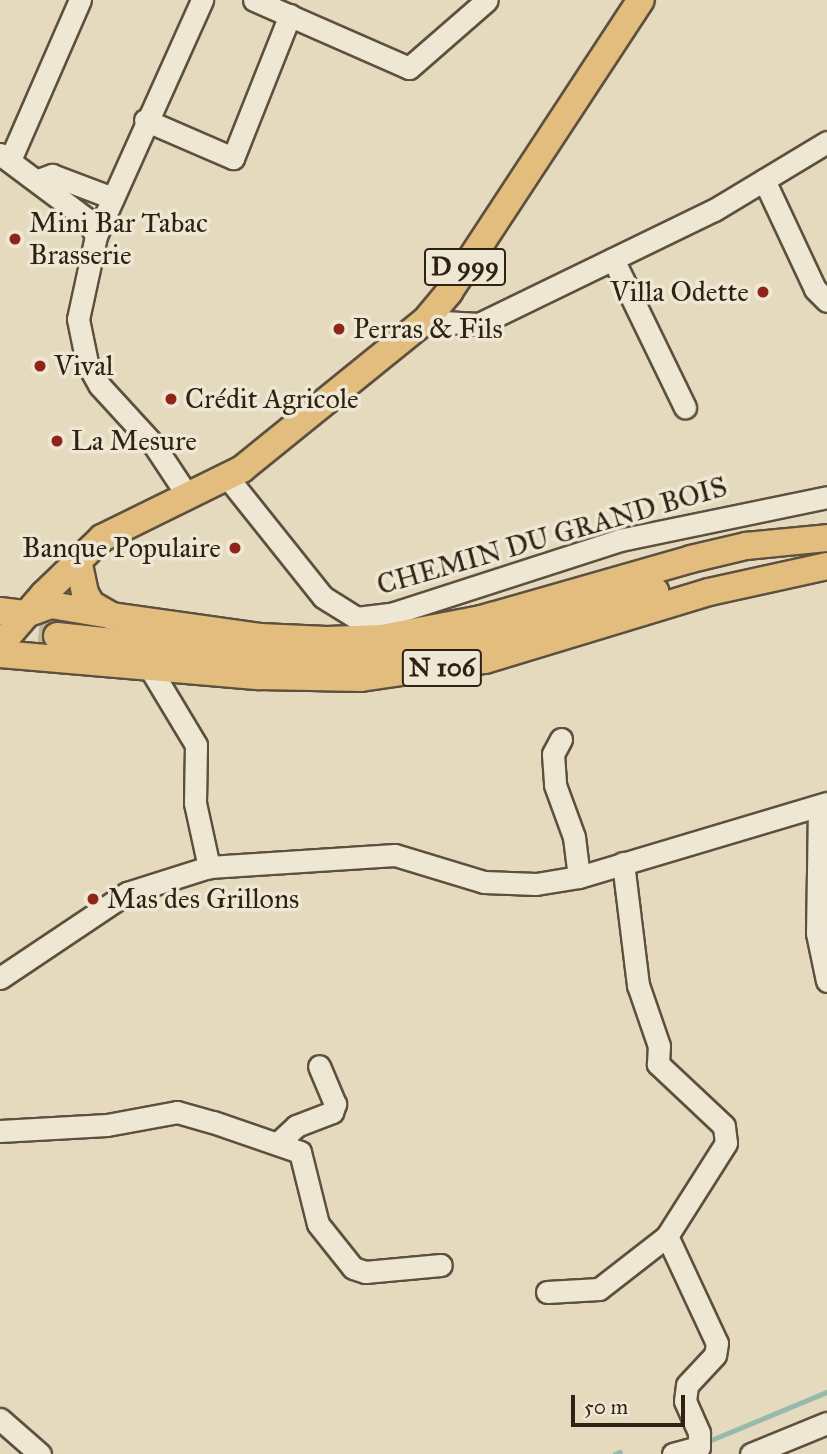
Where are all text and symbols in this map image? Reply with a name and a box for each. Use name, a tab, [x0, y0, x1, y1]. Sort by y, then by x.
place label: Mini Bar Tabac Brasserie	[29, 206, 208, 272]
marker: Mini Bar Tabac Brasserie	[7, 231, 23, 247]
road number: D 999	[423, 244, 507, 290]
place label: Villa Odette	[610, 275, 749, 309]
marker: Villa Odette	[755, 284, 771, 300]
place label: Perras & Fils	[353, 312, 503, 346]
marker: Perras & Fils	[331, 321, 347, 337]
place label: Vival	[54, 349, 114, 383]
marker: Vival	[32, 358, 48, 374]
place label: Crédit Agricole	[185, 382, 359, 416]
marker: Crédit Agricole	[163, 391, 179, 407]
place label: La Mesure	[71, 424, 197, 458]
marker: La Mesure	[49, 433, 65, 449]
street label: CHEMIN DU GRAND BOIS	[373, 470, 731, 602]
place label: Banque Populaire	[22, 531, 221, 565]
marker: Banque Populaire	[227, 540, 243, 556]
road number: N 106	[402, 646, 482, 690]
place label: Mas des Grillons	[107, 882, 299, 916]
marker: Mas des Grillons	[85, 891, 101, 907]
scale bar	[575, 1380, 689, 1424]
text: 50 m	[584, 1394, 628, 1420]

